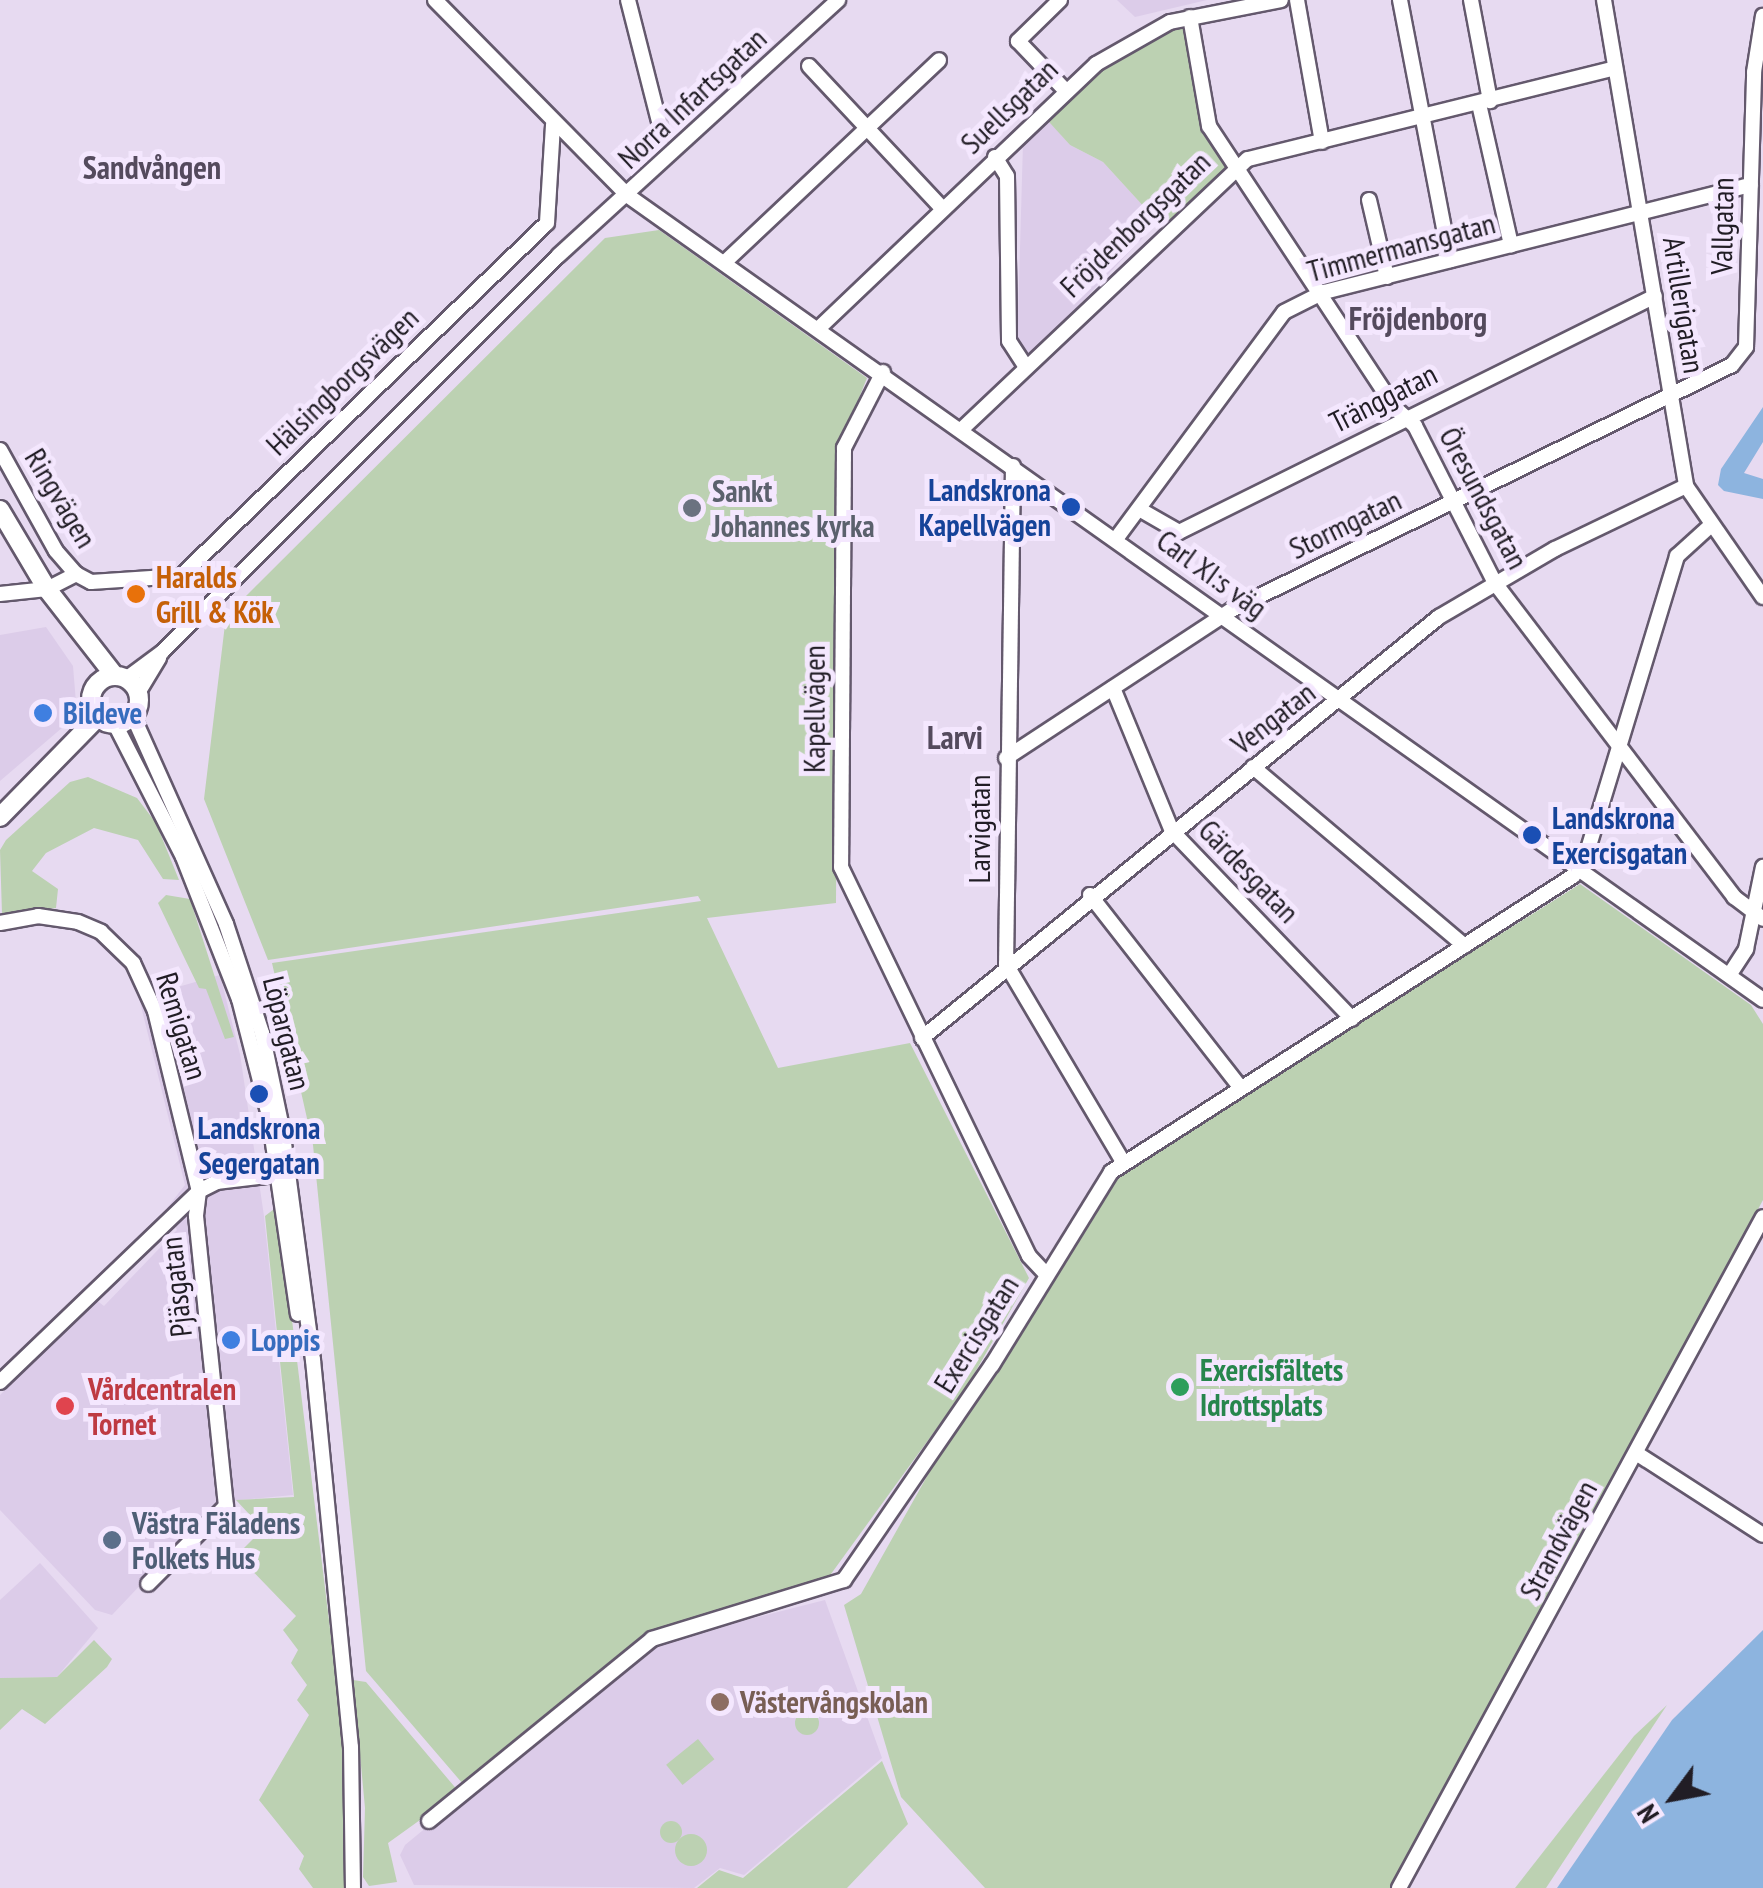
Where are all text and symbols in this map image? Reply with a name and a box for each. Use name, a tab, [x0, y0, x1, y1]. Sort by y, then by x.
street label: Norra Infartsgatan	[610, 20, 774, 176]
street label: Suellsgatan	[953, 51, 1065, 161]
street label: Fröjdenborgsgatan	[1053, 144, 1217, 304]
district label: Sandvången	[83, 148, 221, 186]
street label: Vallgatan	[1703, 177, 1741, 275]
street label: Timmermansgatan	[1303, 205, 1499, 289]
street label: Artillerigatan	[1655, 234, 1713, 376]
district label: Fröjdenborg	[1349, 299, 1487, 337]
street label: Hälsingborgsvägen	[259, 300, 425, 462]
street label: Tränggatan	[1323, 356, 1443, 440]
street label: Öresundsgatan	[1432, 421, 1536, 575]
street label: Ringvägen	[17, 442, 105, 554]
place label: Landskrona Kapellvägen	[919, 472, 1051, 542]
place label: Sankt Johannes kyrka	[712, 473, 875, 544]
street label: Stormgatan	[1283, 482, 1407, 566]
marker: Landskrona Kapellvägen	[1060, 496, 1082, 518]
marker: Sankt Johannes kyrka	[681, 497, 703, 519]
street label: Carl XI:s väg	[1150, 522, 1274, 626]
place label: Haralds Grill & Kök	[156, 559, 274, 630]
marker: Haralds Grill & Kök	[125, 583, 147, 605]
street label: Kapellvägen	[796, 645, 832, 773]
street label: Vengatan	[1224, 674, 1322, 762]
place label: Bildeve	[63, 695, 142, 731]
marker: Bildeve	[32, 702, 54, 724]
district label: Larvi	[927, 718, 983, 756]
street label: Larvigatan	[961, 775, 997, 883]
place label: Landskrona Exercisgatan	[1552, 800, 1687, 870]
street label: Gärdesgatan	[1191, 812, 1307, 930]
marker: Landskrona Exercisgatan	[1521, 824, 1543, 846]
street label: Remigatan	[149, 968, 215, 1084]
street label: Löpargatan	[256, 972, 318, 1094]
marker: Landskrona Segergatan	[248, 1083, 270, 1105]
place label: Landskrona Segergatan	[198, 1110, 320, 1180]
street label: Pjäsgatan	[153, 1235, 199, 1339]
street label: Exercisgatan	[926, 1269, 1026, 1399]
place label: Loppis	[251, 1322, 320, 1358]
marker: Loppis	[220, 1329, 242, 1351]
place label: Exercisfältets Idrottsplats	[1200, 1352, 1343, 1422]
place label: Vårdcentralen Tornet	[88, 1371, 236, 1442]
marker: Exercisfältets Idrottsplats	[1169, 1376, 1191, 1398]
marker: Vårdcentralen Tornet	[52, 1393, 78, 1419]
street label: Strandvägen	[1512, 1474, 1604, 1606]
place label: Västra Fäladens Folkets Hus	[132, 1505, 300, 1576]
marker: Västra Fäladens Folkets Hus	[101, 1529, 123, 1551]
place label: Västervångskolan	[740, 1684, 928, 1720]
marker: Västervångskolan	[709, 1691, 731, 1713]
north arrow	[1623, 1748, 1723, 1848]
text: N	[1627, 1798, 1667, 1830]

